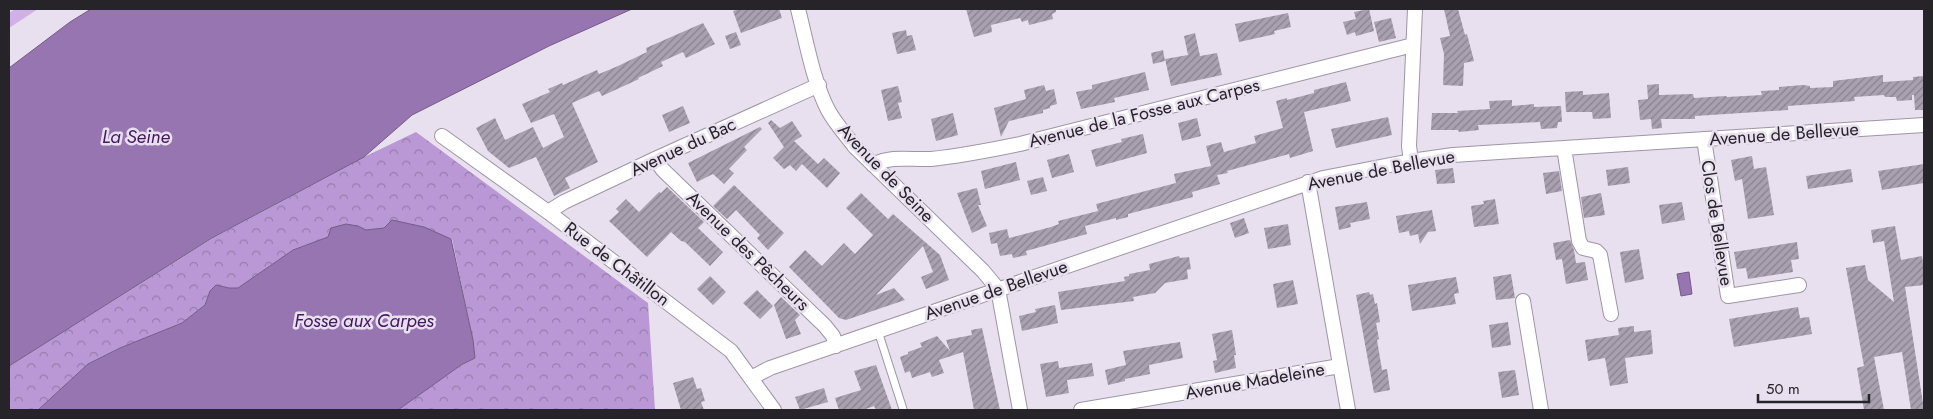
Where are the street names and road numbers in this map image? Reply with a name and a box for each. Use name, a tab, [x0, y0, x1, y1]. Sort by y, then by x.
street label: Avenue de la Fosse aux Carpes	[1026, 72, 1262, 154]
street label: Avenue du Bac	[626, 111, 740, 183]
street label: Avenue de Bellevue	[1708, 116, 1860, 152]
street label: Avenue de Seine	[832, 118, 940, 228]
street label: Avenue de Bellevue	[1305, 143, 1457, 197]
street label: Clos de Bellevue	[1694, 158, 1740, 288]
street label: Avenue des Pêcheurs	[681, 185, 815, 317]
street label: Rue de Châtillon	[559, 216, 675, 312]
street label: Avenue de Bellevue	[921, 253, 1071, 327]
street label: Avenue Madeleine	[1183, 356, 1327, 406]

